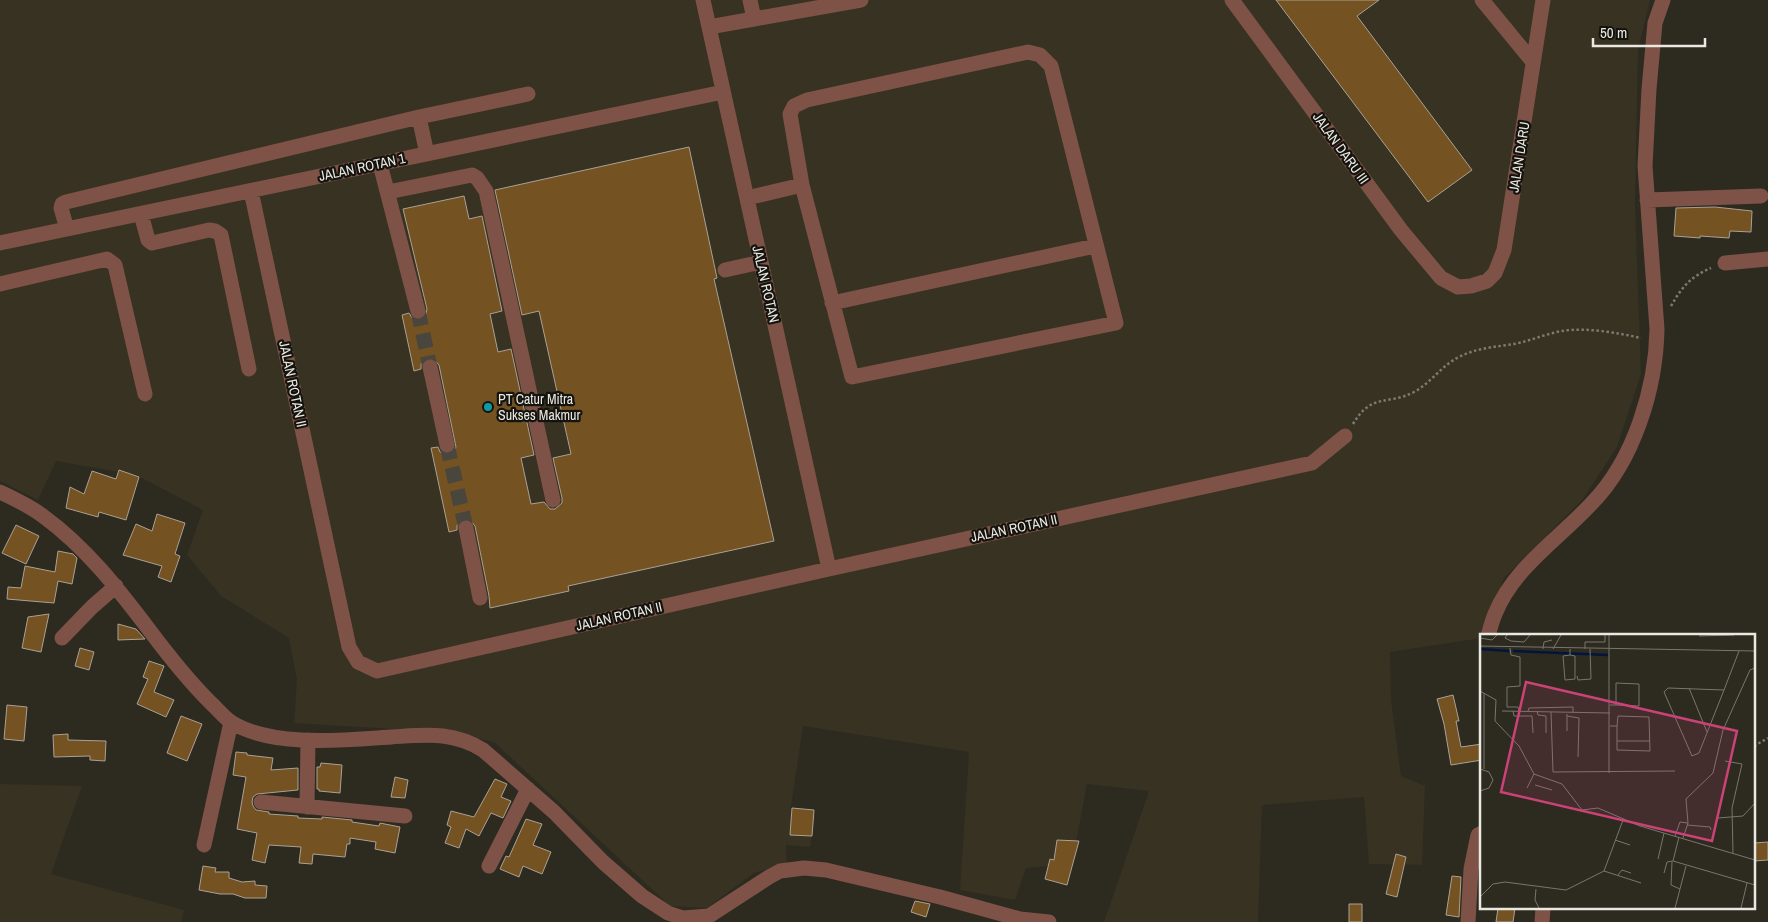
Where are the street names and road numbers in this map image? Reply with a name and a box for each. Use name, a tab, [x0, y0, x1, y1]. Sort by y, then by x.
street label: JALAN DARU III	[1309, 109, 1373, 187]
street label: JALAN DARU	[1505, 120, 1533, 194]
street label: JALAN ROTAN 1	[317, 149, 407, 185]
street label: JALAN ROTAN	[748, 244, 784, 324]
street label: JALAN ROTAN II	[275, 339, 311, 429]
street label: JALAN ROTAN II	[969, 510, 1059, 546]
street label: JALAN ROTAN II	[574, 597, 664, 635]

